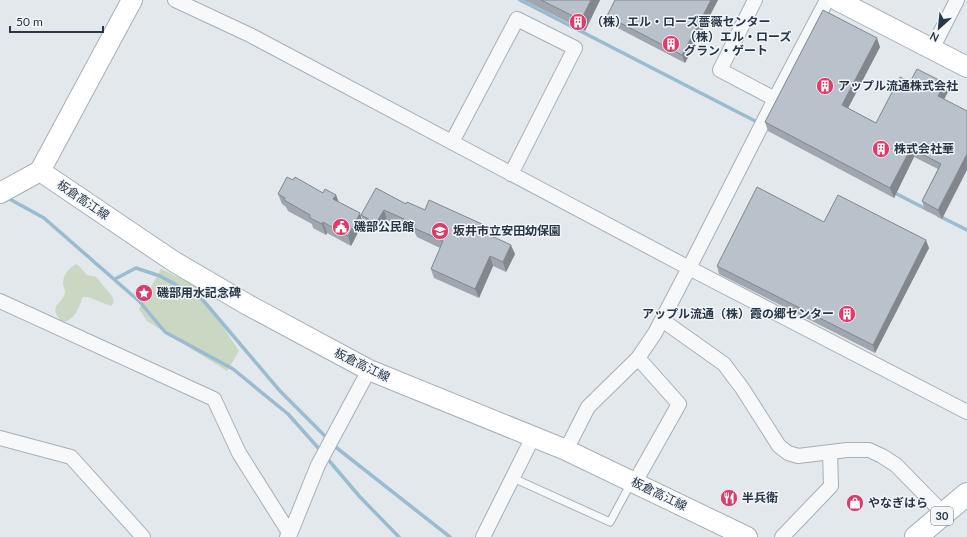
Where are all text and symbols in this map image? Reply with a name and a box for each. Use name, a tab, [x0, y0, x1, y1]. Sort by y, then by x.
scale bar	[10, 8, 103, 34]
north arrow	[919, 8, 959, 48]
building icon: （株）エル・ローズ薔薇センター	[568, 12, 588, 32]
text: 50 m	[16, 14, 43, 29]
place label: （株）エル・ローズ薔薇センター	[591, 14, 770, 29]
place label: （株）エル・ローズ グラン・ゲート	[684, 29, 791, 58]
text: N	[928, 30, 941, 45]
building icon: （株）エル・ローズ グラン・ゲート	[661, 34, 681, 54]
building icon: アップル流通株式会社	[815, 76, 835, 96]
place label: アップル流通株式会社	[838, 78, 958, 93]
building icon: 株式会社華	[871, 139, 891, 159]
place label: 株式会社華	[894, 141, 954, 156]
street label: 板倉高江線	[54, 177, 112, 223]
public building icon: 磯部公民館	[331, 217, 351, 237]
place label: 磯部公民館	[353, 219, 414, 234]
school or university icon: 坂井市立安田幼保園	[430, 221, 450, 241]
place label: 坂井市立安田幼保園	[453, 223, 561, 238]
place icon: 磯部用水記念碑	[134, 283, 154, 303]
place label: 磯部用水記念碑	[156, 285, 241, 300]
building icon: アップル流通（株）霞の郷センター	[837, 304, 857, 324]
place label: アップル流通（株）霞の郷センター	[642, 306, 834, 321]
street label: 板倉高江線	[332, 345, 392, 384]
street label: 板倉高江線	[629, 474, 689, 513]
restaurant icon: 半兵衛	[719, 488, 739, 508]
place label: 半兵衛	[742, 490, 778, 505]
shop icon: やなぎはら	[845, 493, 865, 513]
place label: やなぎはら	[868, 495, 928, 510]
road number: 30	[931, 507, 953, 525]

